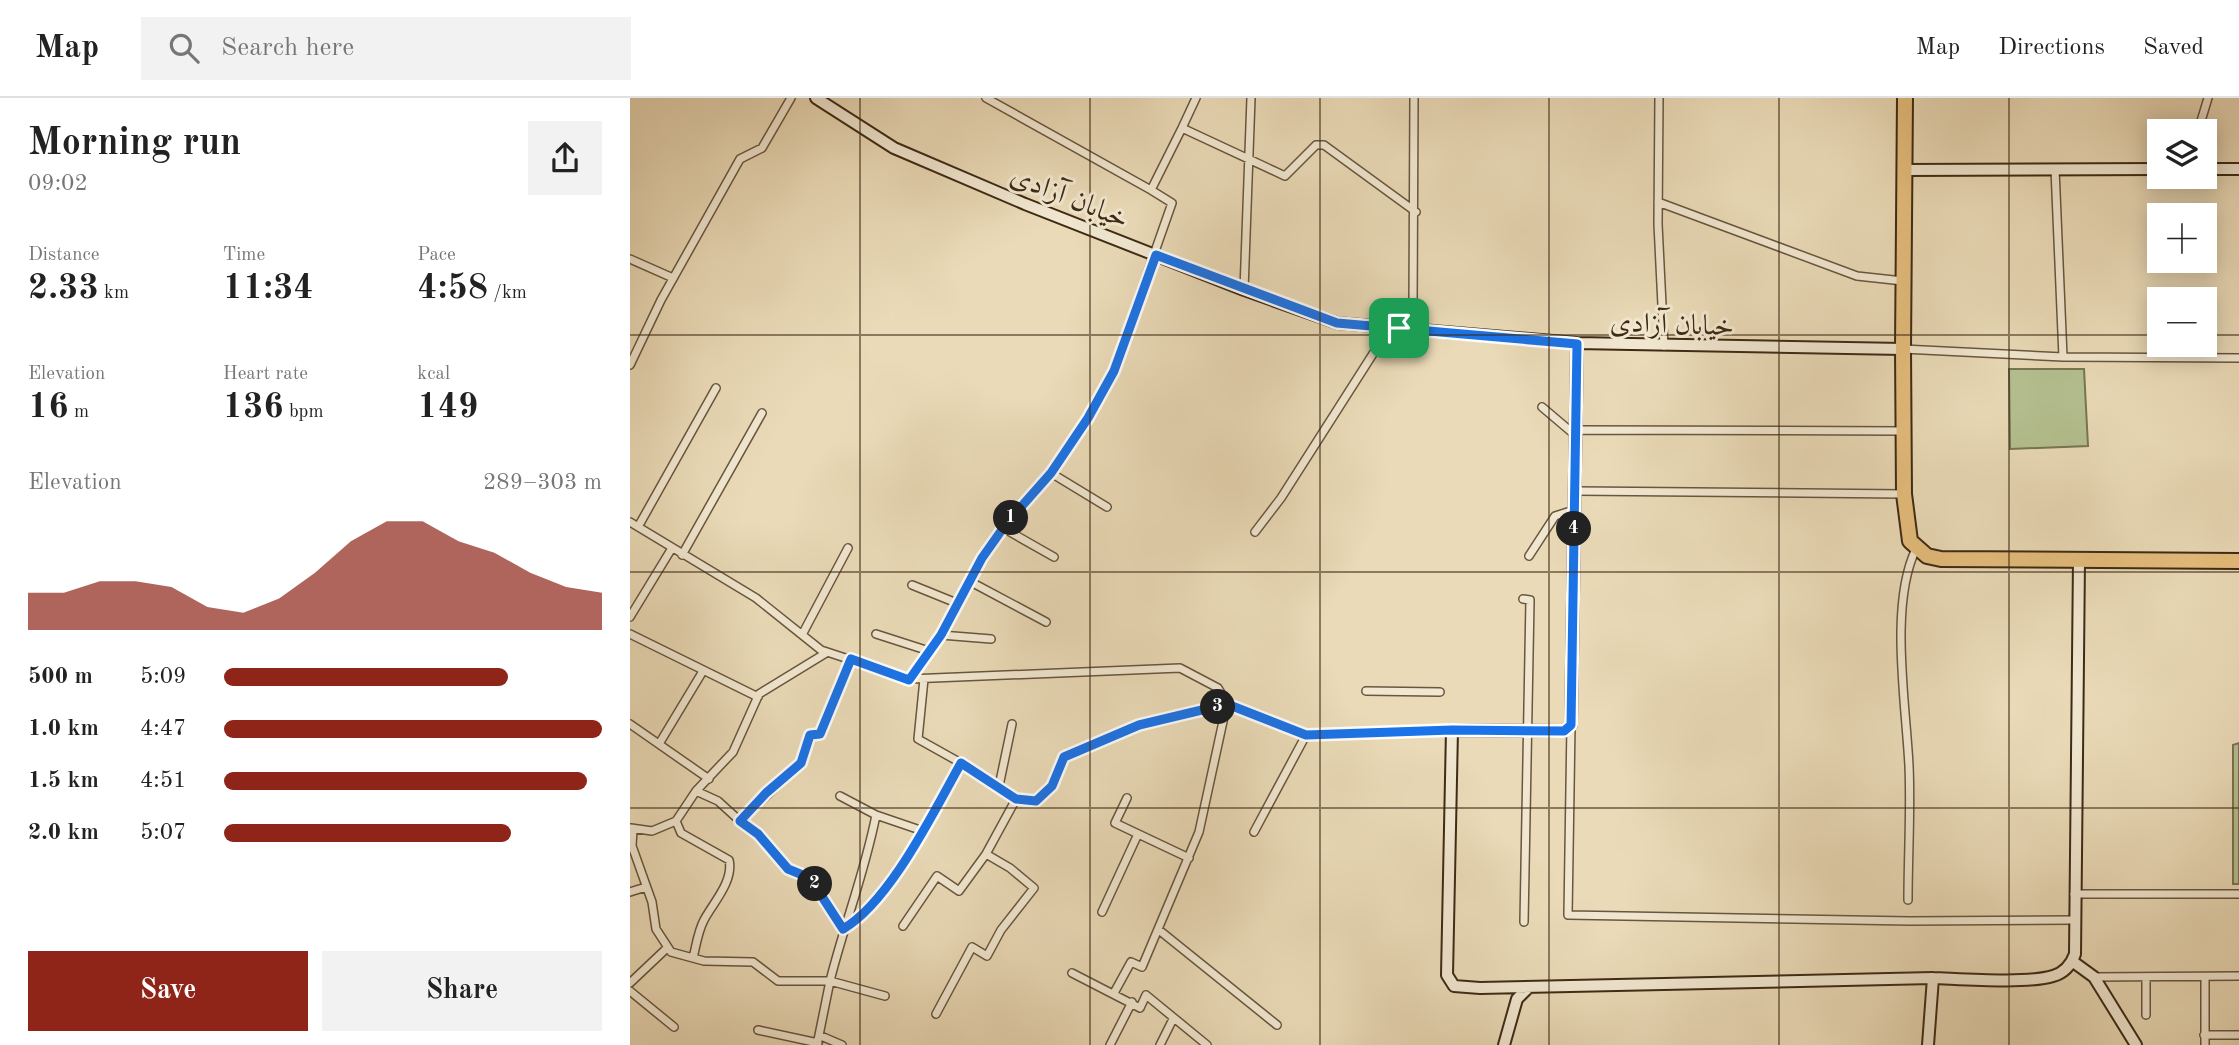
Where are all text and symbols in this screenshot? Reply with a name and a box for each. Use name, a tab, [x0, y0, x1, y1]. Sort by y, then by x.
search box	[141, 17, 631, 80]
icon: search	[165, 29, 203, 67]
text: Map	[35, 32, 99, 65]
text: Search here	[221, 35, 354, 61]
text: Map	[1916, 36, 1960, 60]
text: Directions	[1998, 36, 2105, 60]
text: Saved	[2143, 36, 2204, 60]
map controls	[2147, 119, 2217, 357]
button: layers	[2147, 119, 2217, 189]
button: share	[528, 121, 602, 195]
text: Morning run	[28, 125, 241, 163]
street label: خیابان آزادی	[1006, 158, 1134, 235]
text: 09:02	[28, 172, 88, 195]
button: +	[2147, 203, 2217, 273]
text: Distance	[28, 246, 100, 265]
text: Time	[223, 246, 265, 265]
text: Pace	[417, 246, 456, 265]
text: 2.33	[28, 271, 99, 306]
text: 11:34	[223, 271, 314, 306]
text: 4:58	[417, 271, 488, 306]
text: km	[99, 284, 129, 303]
text: /km	[488, 284, 527, 303]
button: −	[2147, 287, 2217, 357]
pin	[1369, 298, 1429, 358]
street label: خیابان آزادی	[1609, 305, 1735, 342]
icon: arrive	[1380, 309, 1418, 347]
text: Elevation	[28, 365, 105, 384]
text: Heart rate	[223, 365, 308, 384]
text: kcal	[417, 365, 450, 384]
text: 16	[28, 390, 69, 425]
text: 136	[223, 390, 284, 425]
text: 149	[417, 390, 478, 425]
text: m	[69, 403, 89, 422]
text: bpm	[284, 403, 324, 422]
text: Elevation	[28, 471, 122, 494]
text: 289–303 m	[483, 471, 602, 494]
pin: 1	[994, 500, 1028, 536]
text: 1	[1005, 508, 1016, 527]
pin: 4	[1556, 512, 1592, 546]
text: 4	[1568, 519, 1579, 538]
text: 500 m	[28, 665, 93, 688]
text: 5:09	[140, 665, 186, 688]
pin: 3	[1200, 690, 1236, 724]
text: 3	[1212, 697, 1223, 716]
text: 1.0 km	[28, 717, 99, 740]
text: 4:47	[140, 717, 186, 740]
text: 1.5 km	[28, 769, 99, 792]
text: 4:51	[140, 769, 186, 792]
text: 2.0 km	[28, 821, 99, 844]
text: 5:07	[140, 821, 186, 844]
pin: 2	[798, 866, 832, 902]
text: 2	[809, 874, 820, 893]
button: Save	[28, 951, 308, 1031]
button: Share	[322, 951, 602, 1031]

